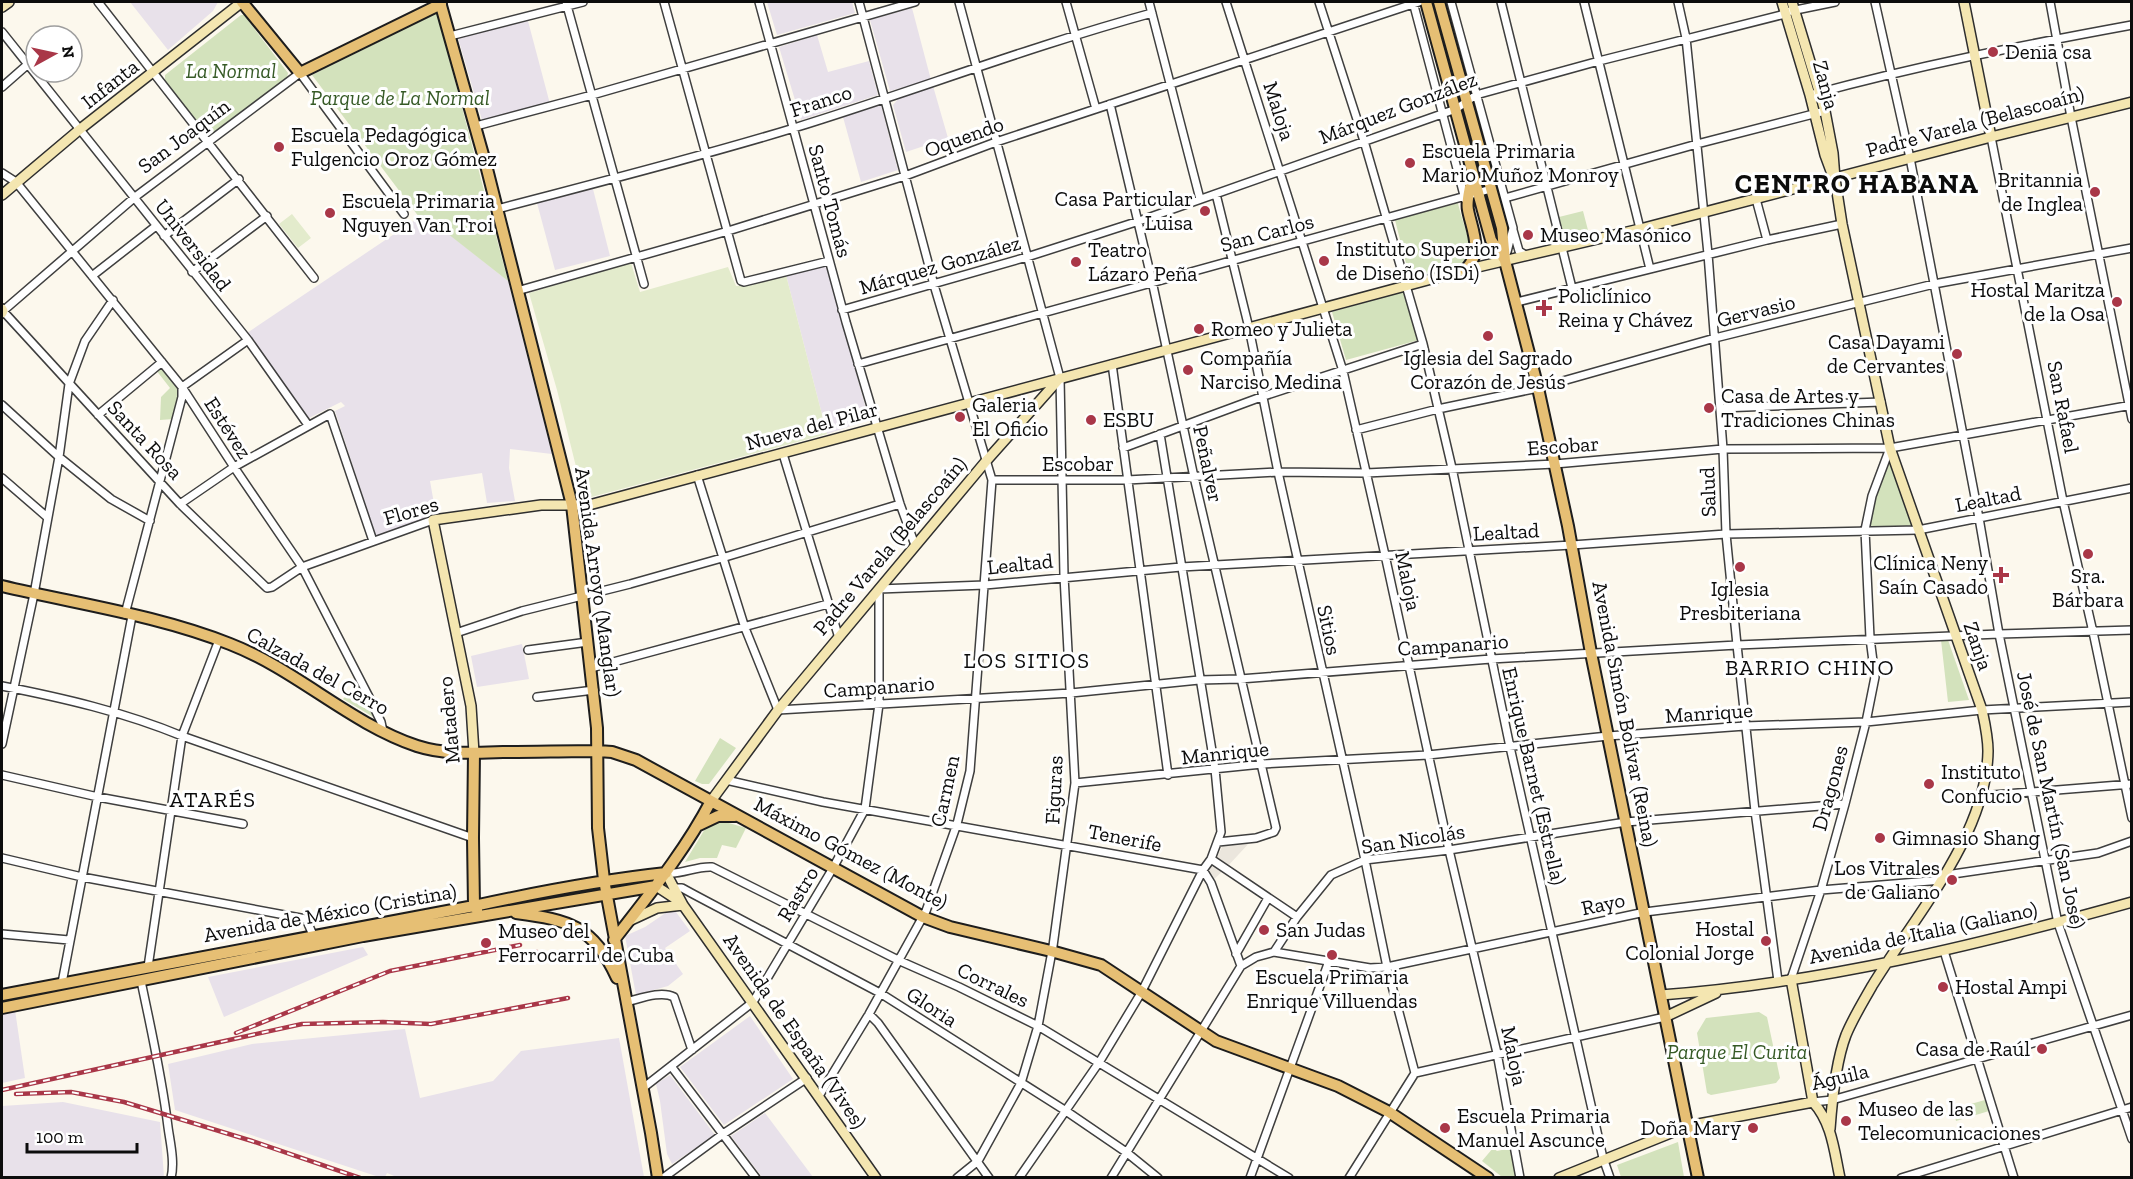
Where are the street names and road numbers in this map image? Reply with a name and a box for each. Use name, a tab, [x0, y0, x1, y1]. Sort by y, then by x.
street label: Infanta	[76, 54, 143, 114]
street label: Zanja	[1807, 58, 1845, 112]
street label: Márquez González	[1315, 66, 1481, 149]
street label: Maloja	[1257, 78, 1301, 144]
street label: Franco	[787, 79, 855, 122]
street label: Padre Varela (Belascoaín)	[1863, 80, 2087, 163]
street label: San Joaquín	[133, 93, 235, 178]
street label: Oquendo	[921, 111, 1007, 162]
street label: Santo Tomás	[803, 141, 858, 260]
street label: Universidad	[150, 194, 237, 296]
street label: San Carlos	[1217, 208, 1317, 257]
street label: Márquez González	[856, 229, 1024, 300]
street label: Gervasio	[1714, 289, 1798, 332]
street label: San Rafael	[2042, 359, 2085, 456]
street label: Estévez	[199, 392, 258, 464]
street label: Santa Rosa	[103, 395, 188, 484]
street label: Nueva del Pilar	[743, 396, 881, 455]
street label: Peñalver	[1188, 423, 1229, 505]
street label: Escobar	[1526, 431, 1600, 460]
street label: Padre Varela (Belascoaín)	[808, 451, 971, 640]
street label: Escobar	[1042, 451, 1114, 476]
street label: Avenida Arroyo (Manglar)	[570, 466, 627, 698]
street label: Salud	[1694, 466, 1721, 518]
street label: Lealtad	[1953, 480, 2023, 517]
street label: Flores	[381, 491, 441, 530]
street label: Lealtad	[1472, 517, 1540, 546]
street label: Lealtad	[986, 548, 1055, 579]
street label: Maloja	[1389, 549, 1427, 613]
street label: Avenida Simón Bolívar (Reina)	[1587, 579, 1664, 849]
street label: Sitios	[1312, 602, 1347, 657]
street label: Zanja	[1958, 618, 1998, 674]
street label: Calzada del Cerro	[243, 621, 394, 720]
street label: Campanario	[1397, 628, 1509, 661]
street label: Enrique Barnet (Estrella)	[1497, 664, 1572, 887]
street label: José de San Martín (San José)	[2012, 669, 2091, 931]
street label: Campanario	[823, 670, 935, 703]
street label: Matadero	[432, 675, 465, 765]
street label: Manrique	[1664, 697, 1754, 728]
street label: Manrique	[1180, 735, 1270, 770]
street label: Dragones	[1806, 743, 1853, 833]
street label: Carmen	[925, 753, 964, 829]
street label: Figuras	[1039, 755, 1068, 825]
street label: Máximo Gómez (Monte)	[750, 791, 952, 914]
street label: Tenerife	[1086, 818, 1164, 857]
street label: San Nicolás	[1359, 818, 1467, 859]
street label: Rastro	[771, 862, 824, 926]
street label: Avenida de México (Cristina)	[202, 878, 458, 947]
street label: Rayo	[1579, 887, 1627, 920]
street label: Avenida de Italia (Galiano)	[1806, 896, 2039, 969]
street label: Avenida de España (Vives)	[719, 928, 872, 1133]
street label: Corrales	[953, 956, 1033, 1013]
street label: Gloria	[902, 981, 962, 1032]
street label: Maloja	[1495, 1024, 1533, 1088]
street label: Águila	[1809, 1058, 1871, 1095]

